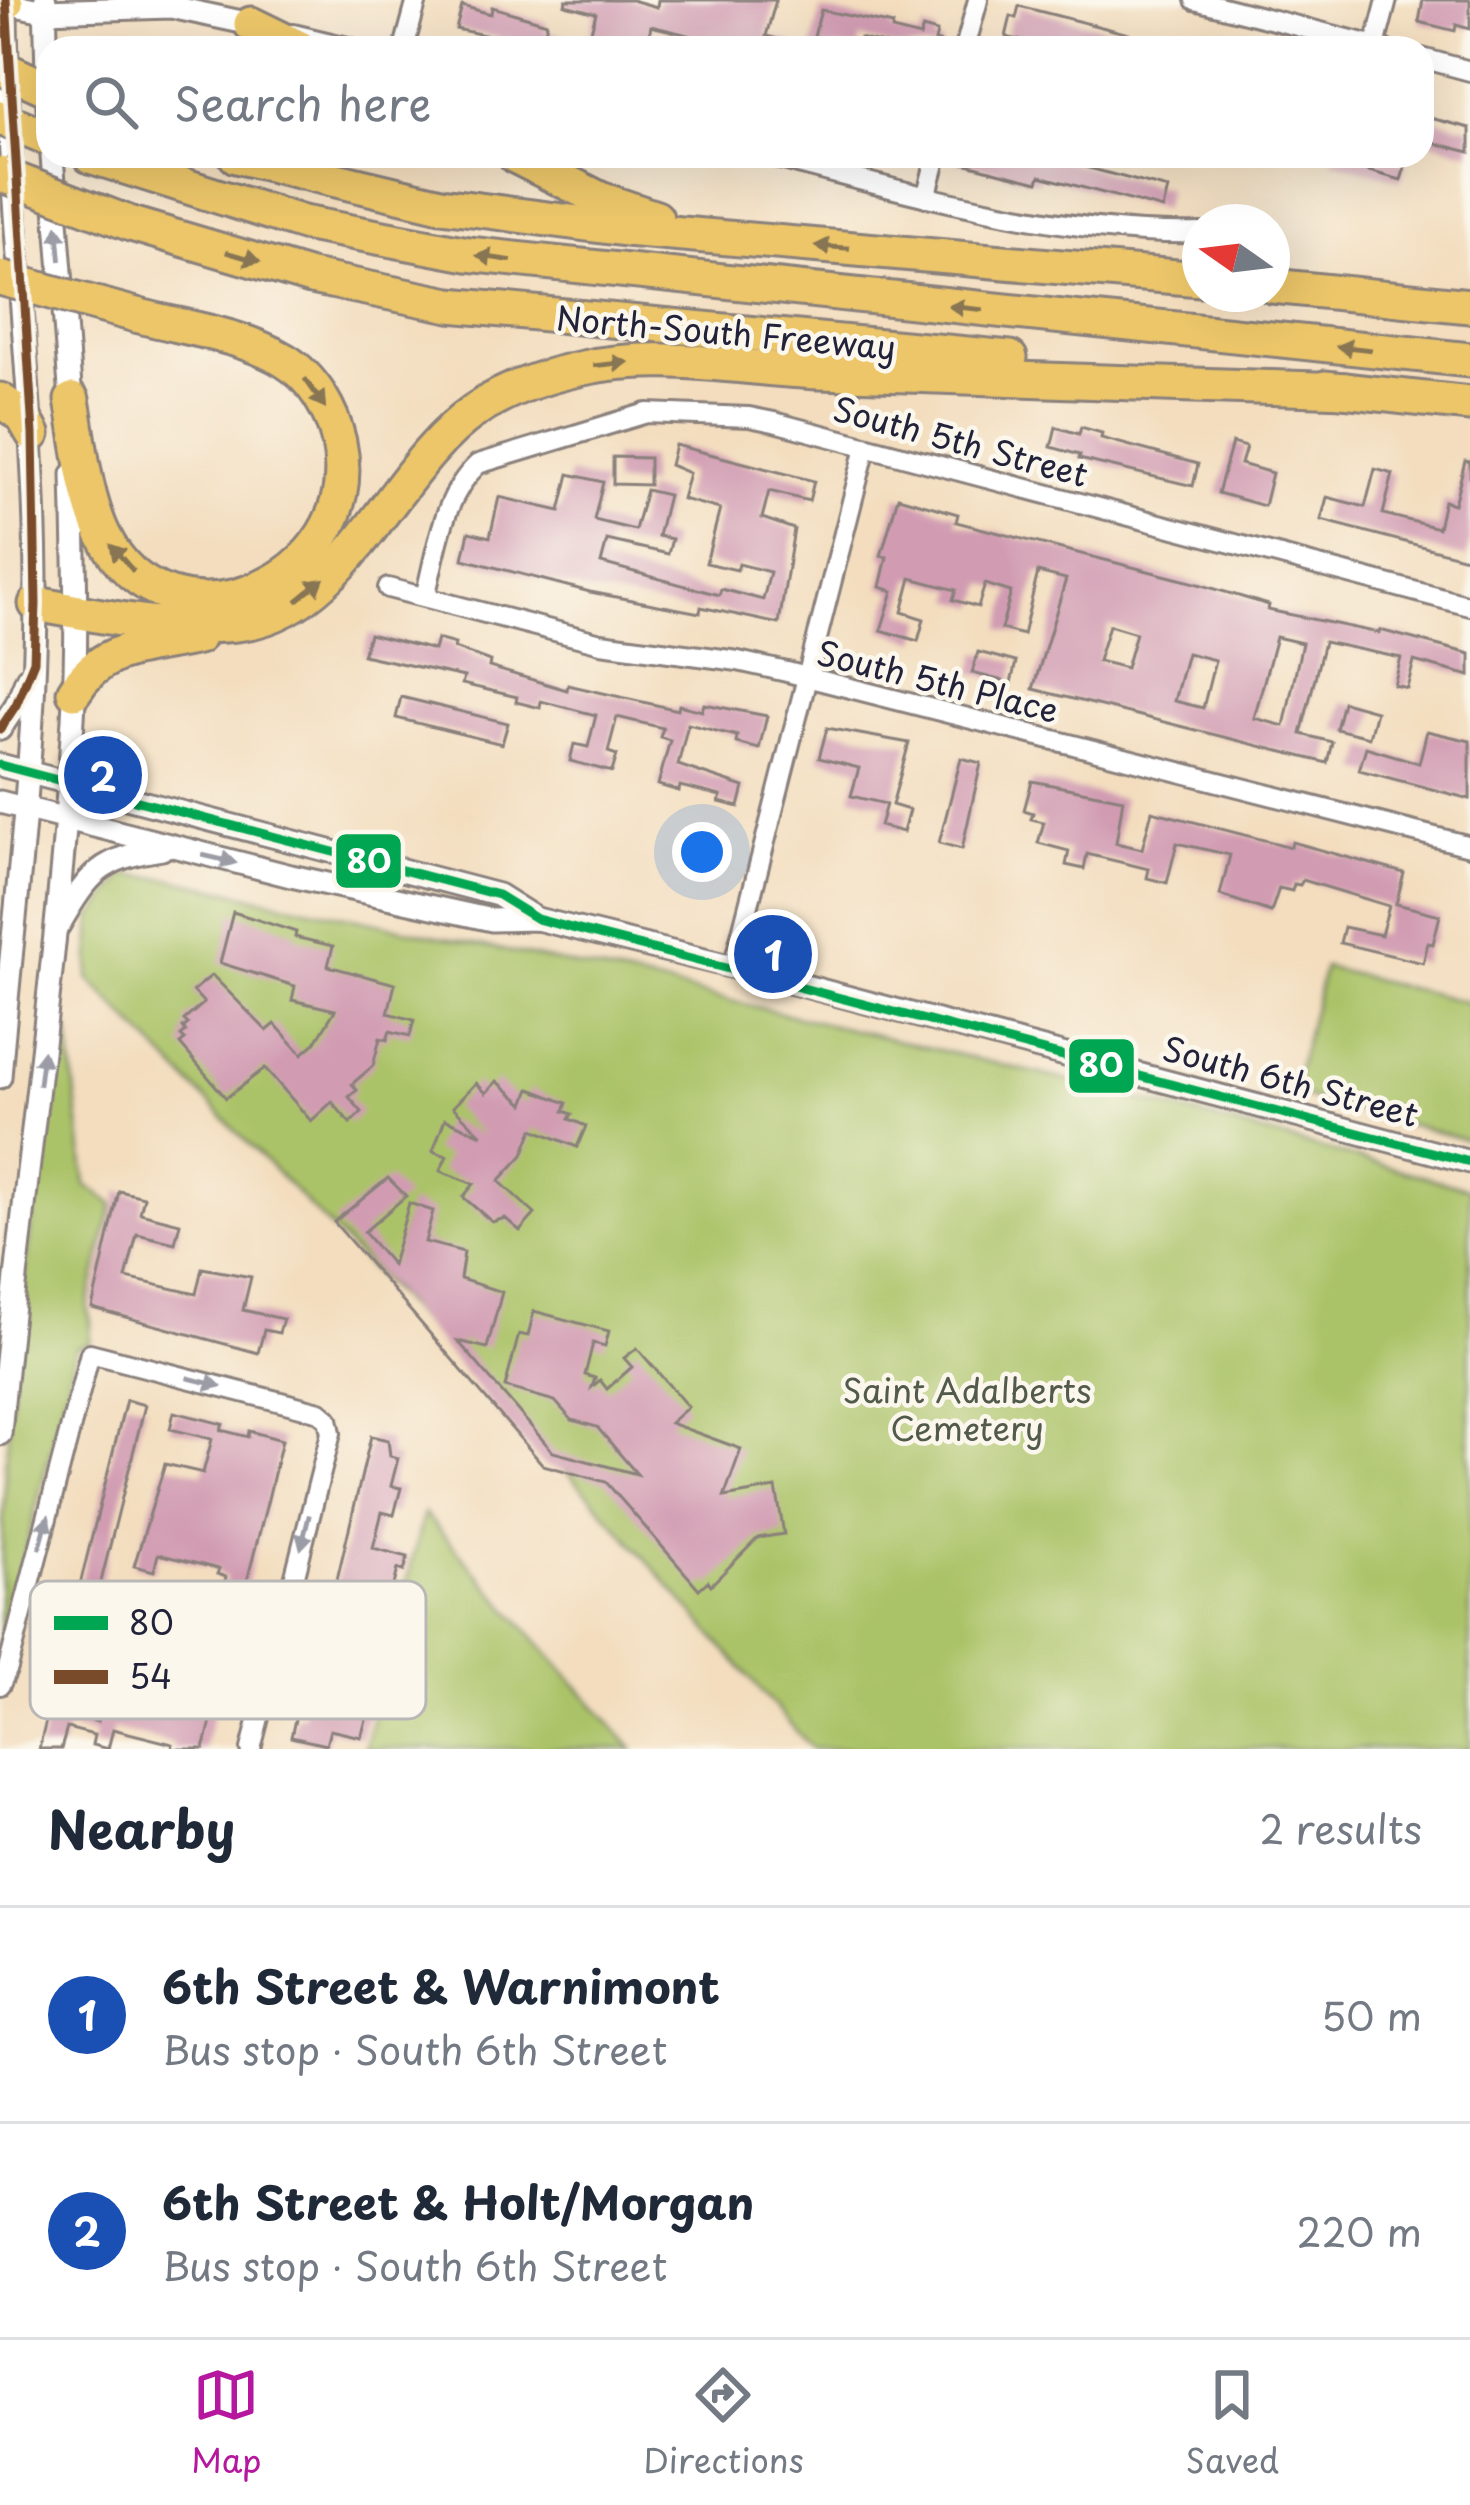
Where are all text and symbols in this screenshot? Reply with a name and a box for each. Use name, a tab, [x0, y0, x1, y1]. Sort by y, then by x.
search box	[36, 36, 1434, 168]
text: Search here	[174, 68, 431, 136]
icon: search	[78, 69, 144, 135]
north arrow	[1182, 204, 1290, 312]
one-way arrow	[49, 224, 68, 261]
one-way arrow	[813, 238, 850, 257]
one-way arrow	[475, 248, 513, 267]
one-way arrow	[226, 249, 262, 267]
street label: North-South Freeway	[554, 291, 898, 371]
one-way arrow	[947, 298, 984, 317]
one-way arrow	[1334, 338, 1372, 357]
one-way arrow	[593, 354, 630, 373]
one-way arrow	[303, 377, 327, 409]
street label: South 5th Street	[828, 382, 1094, 498]
one-way arrow	[109, 543, 136, 573]
one-way arrow	[294, 578, 325, 603]
street label: South 5th Place	[812, 626, 1064, 734]
pin: 2	[64, 730, 142, 820]
your location	[672, 822, 732, 882]
line badge: 80	[334, 832, 403, 890]
text: 80	[346, 834, 392, 884]
one-way arrow	[200, 851, 238, 870]
pin: 1	[734, 909, 812, 999]
street label: South 6th Street	[1158, 1022, 1424, 1138]
line badge: 80	[1067, 1037, 1136, 1095]
text: 80	[1078, 1038, 1124, 1088]
one-way arrow	[32, 1049, 51, 1086]
park label: Saint Adalberts Cemetery	[842, 1364, 1092, 1452]
one-way arrow	[185, 1374, 222, 1393]
one-way arrow	[35, 1513, 54, 1550]
one-way arrow	[295, 1514, 314, 1551]
legend	[30, 1581, 426, 1719]
text: 80	[129, 1596, 174, 1646]
text: 54	[129, 1650, 172, 1700]
text: Nearby	[48, 1789, 235, 1866]
text: 2 results	[1260, 1798, 1422, 1857]
text: 6th Street & Warnimont	[162, 1951, 720, 2019]
text: 1	[78, 1985, 96, 2044]
text: 50 m	[1321, 1985, 1422, 2044]
text: Bus stop · South 6th Street	[162, 2019, 667, 2078]
text: 6th Street & Holt/Morgan	[162, 2167, 754, 2235]
text: 2	[73, 2201, 101, 2260]
text: 220 m	[1297, 2201, 1422, 2260]
text: Bus stop · South 6th Street	[162, 2235, 667, 2294]
tab: Map	[191, 2362, 261, 2484]
tab: Directions	[643, 2362, 804, 2484]
tab: Saved	[1185, 2362, 1279, 2484]

